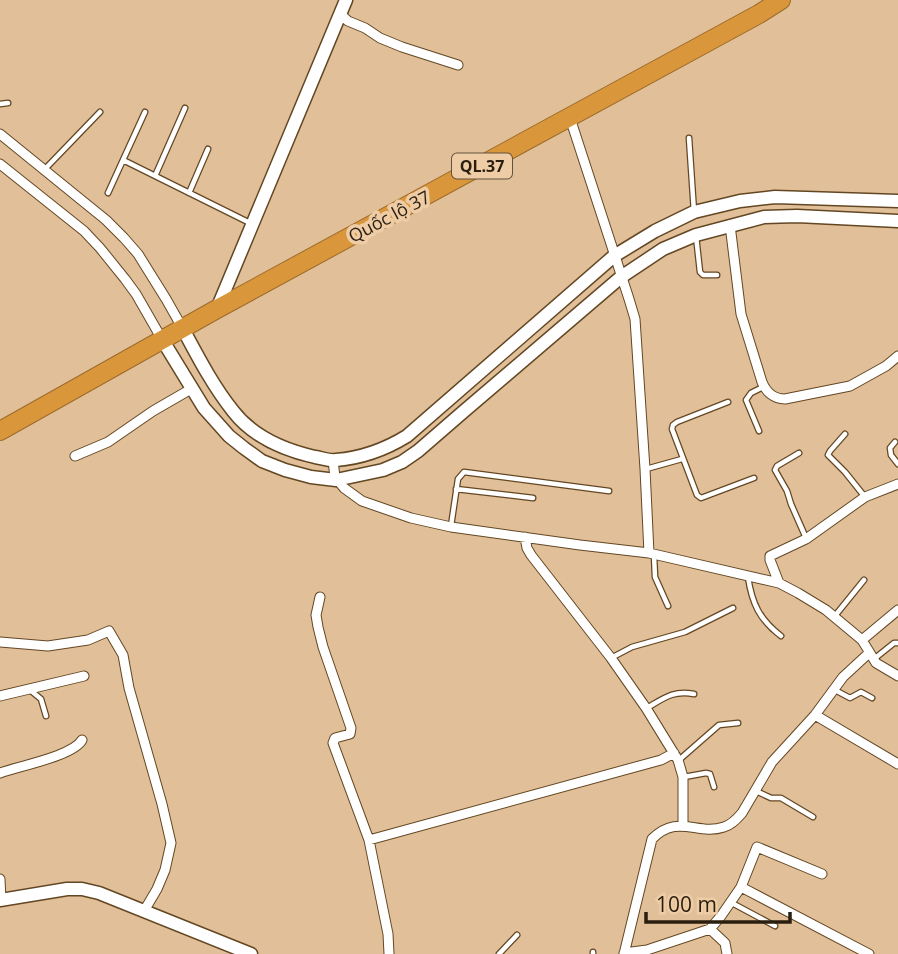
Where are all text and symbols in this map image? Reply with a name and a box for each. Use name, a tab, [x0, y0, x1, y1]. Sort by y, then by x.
road number: QL.37	[452, 154, 512, 178]
street label: Quốc lộ 37	[344, 184, 434, 248]
scale bar	[646, 880, 790, 924]
text: 100 m	[656, 890, 717, 918]

